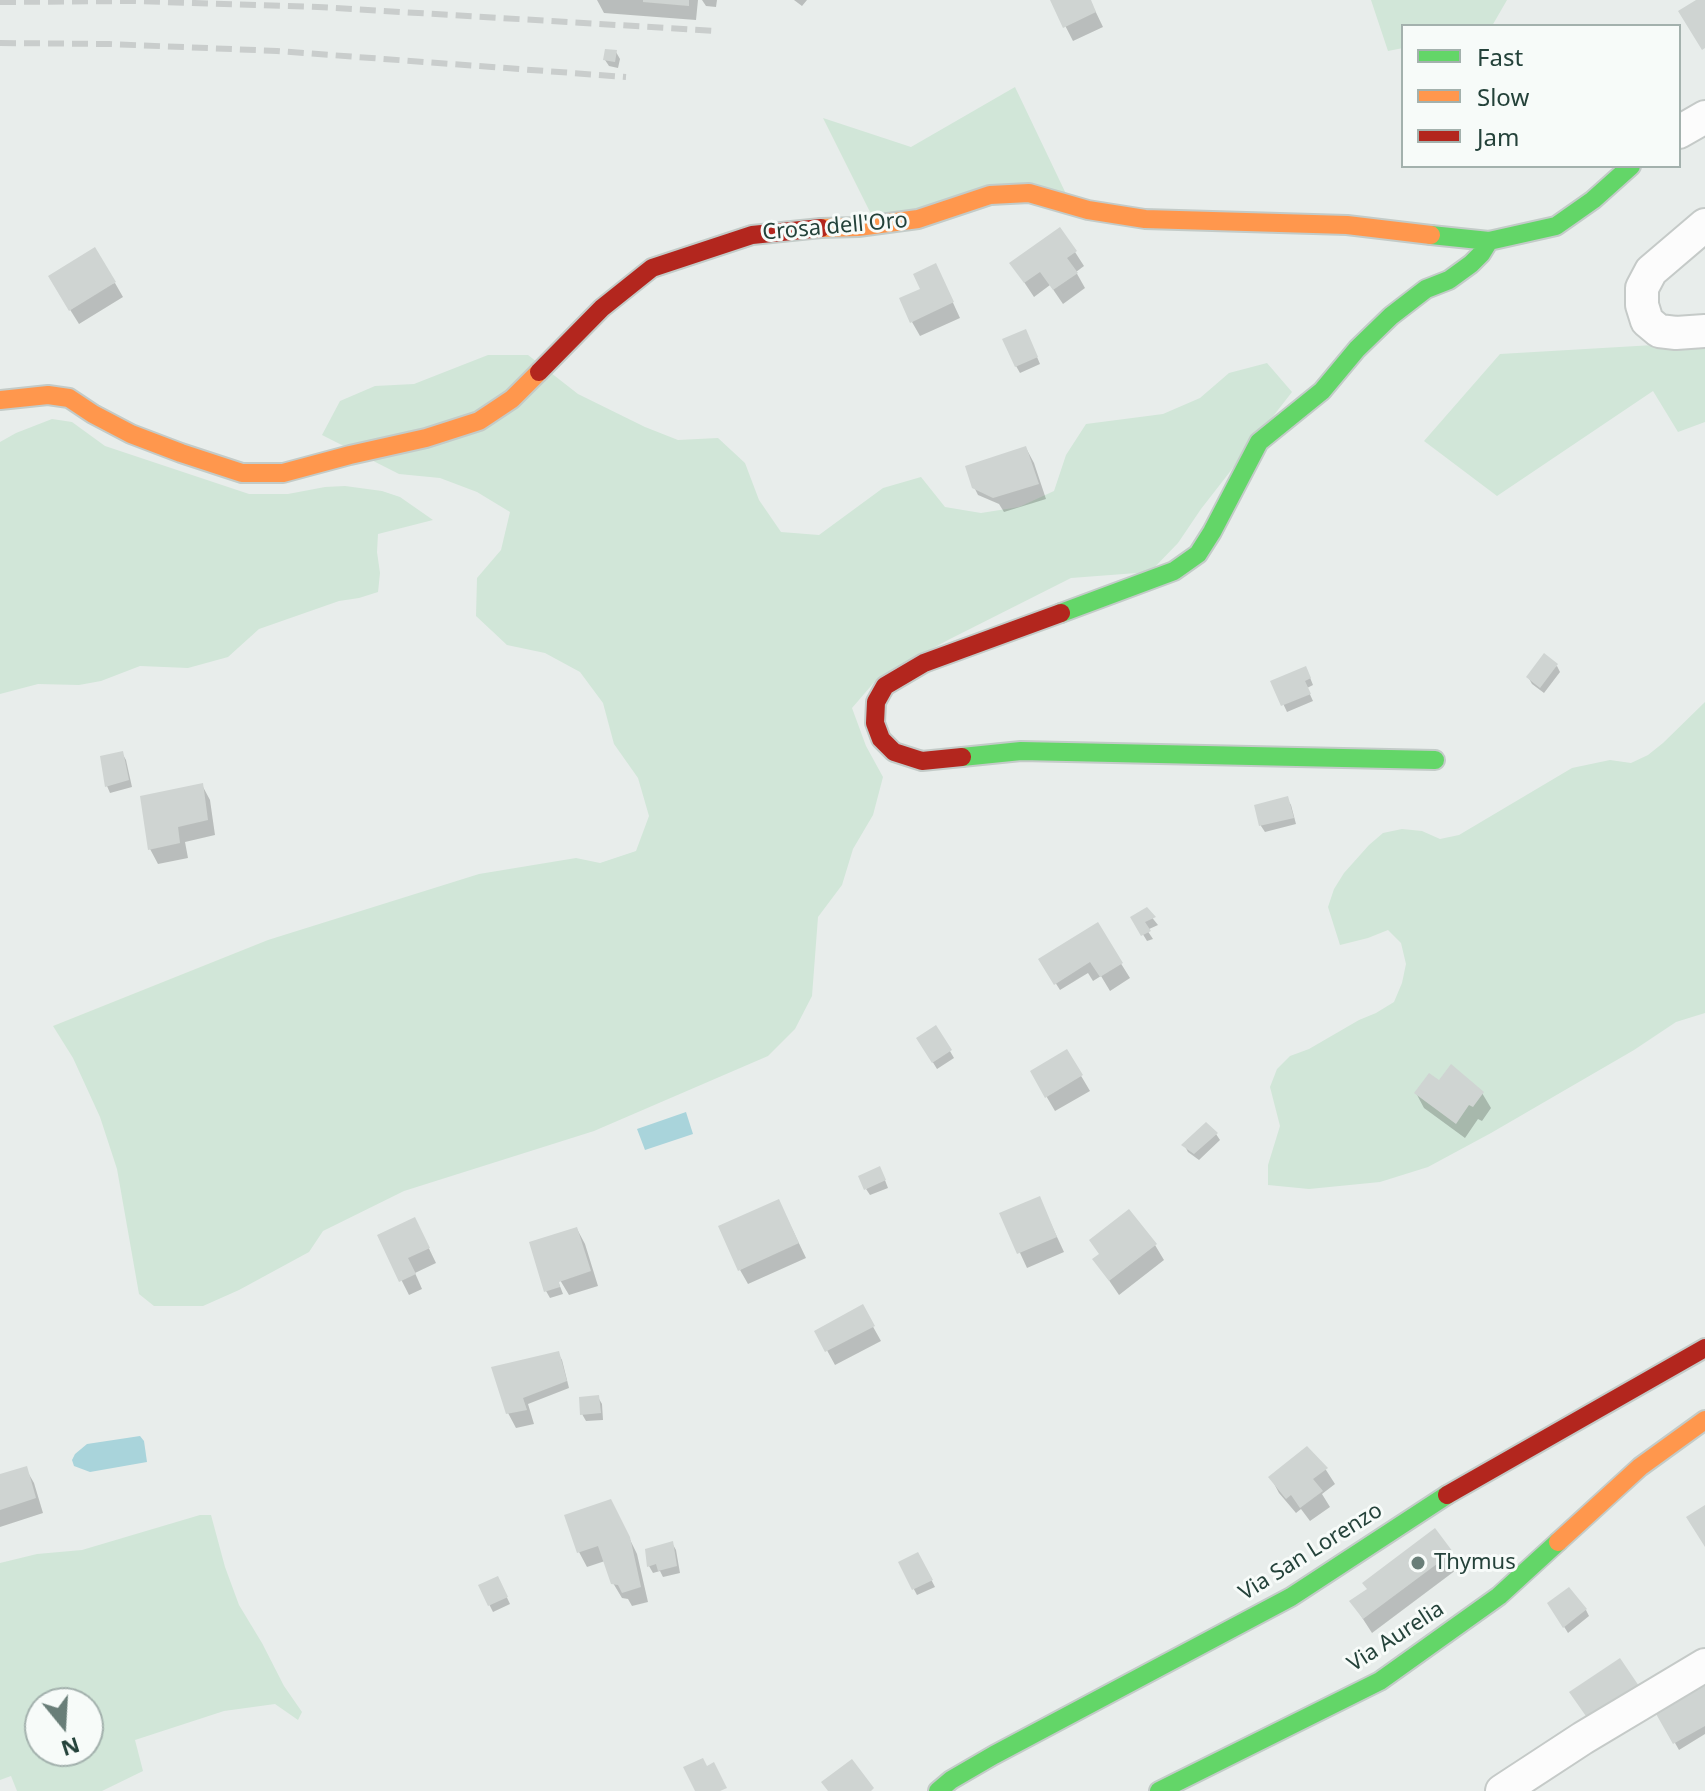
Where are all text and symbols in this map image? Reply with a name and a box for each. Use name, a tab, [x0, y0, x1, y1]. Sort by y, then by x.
legend	[1401, 24, 1681, 168]
text: Fast	[1477, 40, 1523, 73]
text: Slow	[1477, 80, 1529, 113]
text: Jam	[1477, 120, 1519, 153]
street label: Crosa dell'Oro	[761, 207, 909, 247]
street label: Via San Lorenzo	[1235, 1497, 1387, 1607]
place label: Thymus	[1434, 1550, 1516, 1576]
marker: Thymus	[1409, 1554, 1427, 1572]
street label: Via Aurelia	[1343, 1596, 1449, 1678]
north arrow	[24, 1687, 104, 1767]
text: N	[58, 1731, 84, 1765]

